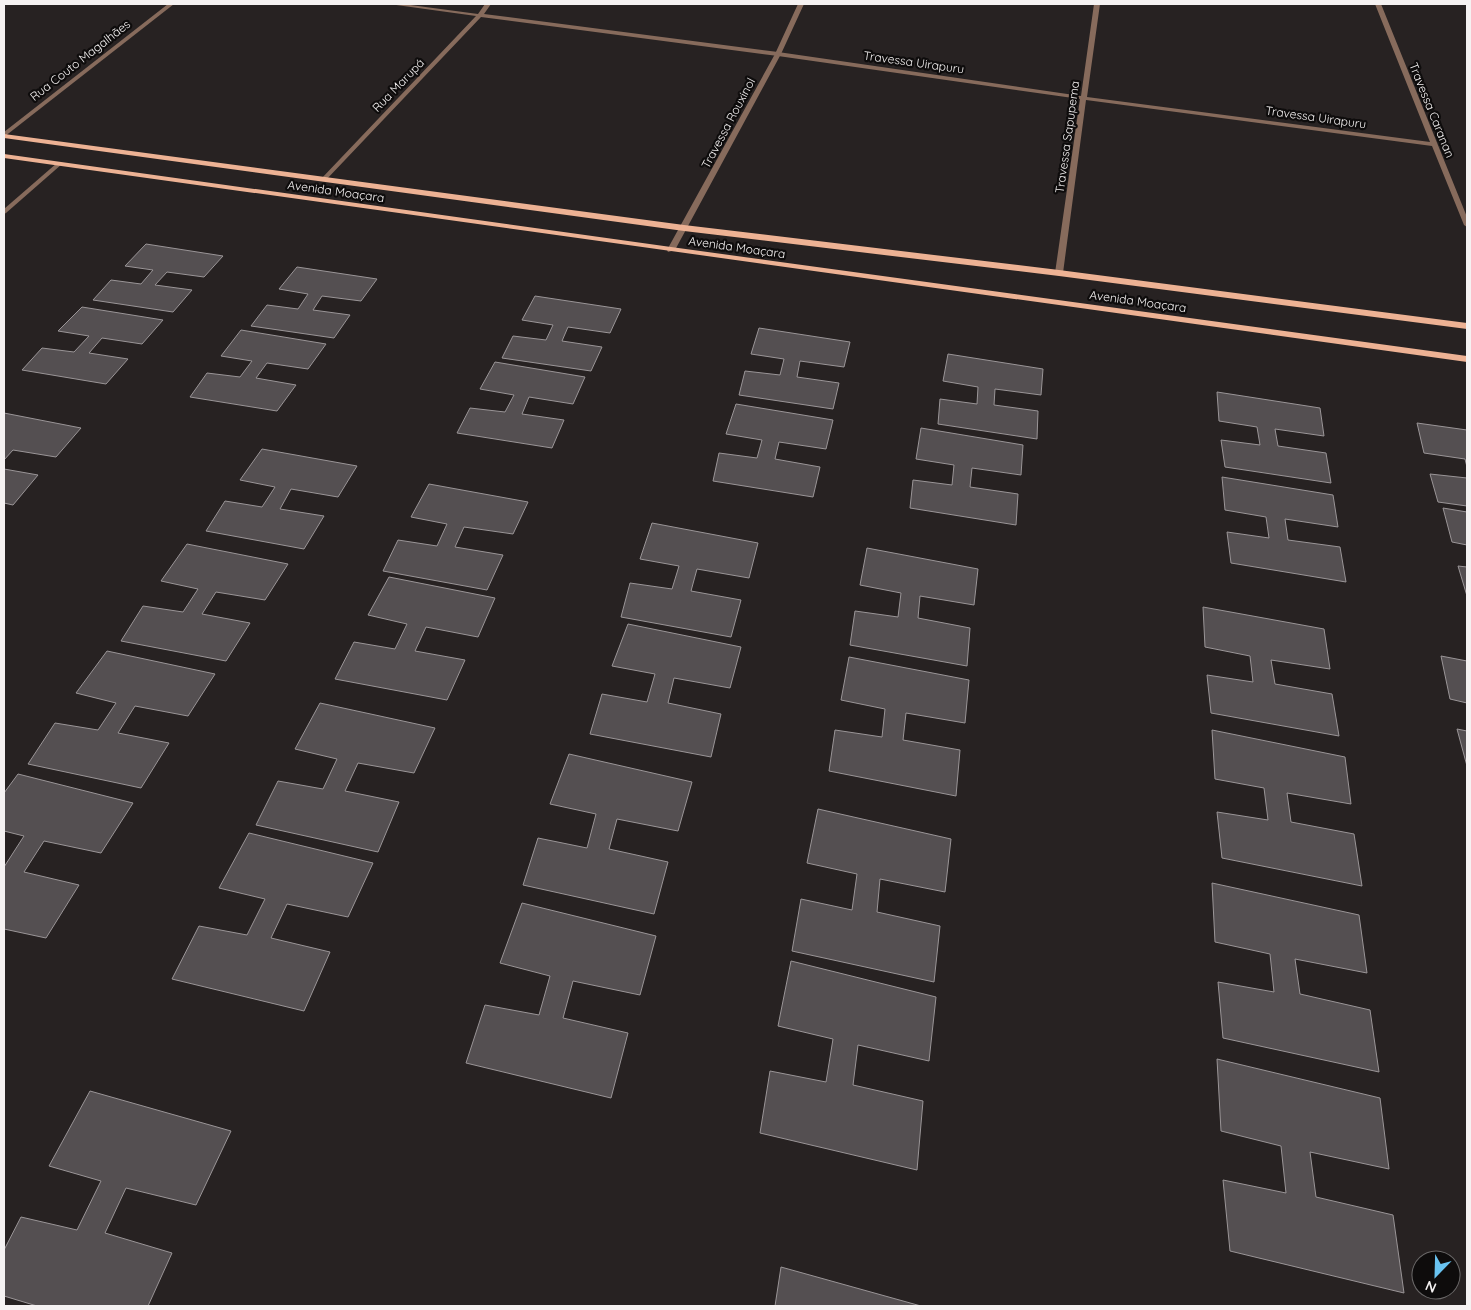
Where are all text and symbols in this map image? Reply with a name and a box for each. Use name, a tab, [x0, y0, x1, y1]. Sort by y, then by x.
street label: Rua Couto Magalhães	[27, 16, 133, 104]
street label: Travessa Uirapuru	[863, 48, 965, 76]
street label: Rua Marupá	[369, 55, 427, 115]
street label: Travessa Caranan	[1406, 60, 1458, 160]
street label: Travessa Rouxinol	[698, 75, 758, 171]
street label: Travessa Sapupema	[1052, 80, 1082, 194]
street label: Travessa Uirapuru	[1265, 103, 1367, 131]
street label: Avenida Moaçara	[287, 177, 385, 205]
street label: Avenida Moaçara	[688, 233, 786, 261]
street label: Avenida Moaçara	[1089, 287, 1187, 315]
north arrow	[1411, 1250, 1461, 1300]
text: N	[1423, 1277, 1439, 1297]

